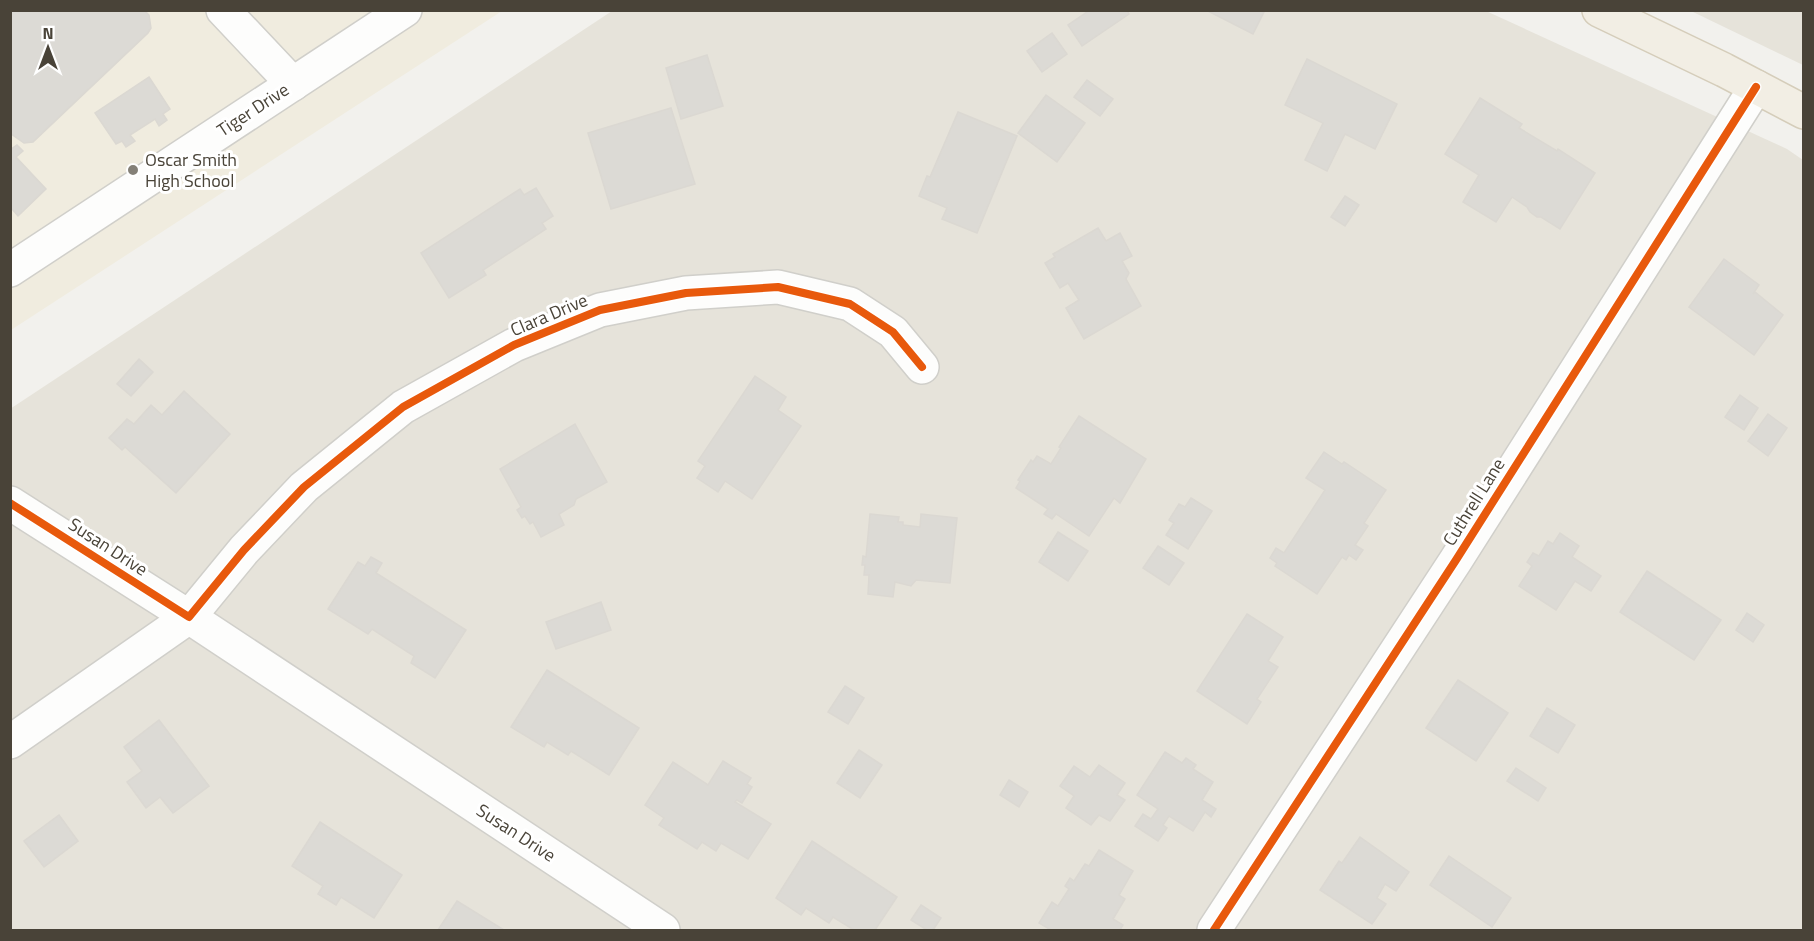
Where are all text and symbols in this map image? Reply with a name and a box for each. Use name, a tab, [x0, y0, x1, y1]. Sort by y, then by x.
north arrow	[18, 18, 78, 78]
text: N	[42, 21, 54, 45]
street label: Tiger Drive	[211, 76, 294, 143]
place label: Oscar Smith High School	[145, 146, 237, 194]
marker: Oscar Smith High School	[126, 163, 140, 177]
street label: Clara Drive	[506, 286, 592, 343]
street label: Cuthrell Lane	[1436, 453, 1511, 551]
street label: Susan Drive	[63, 511, 153, 582]
street label: Susan Drive	[471, 797, 561, 868]

